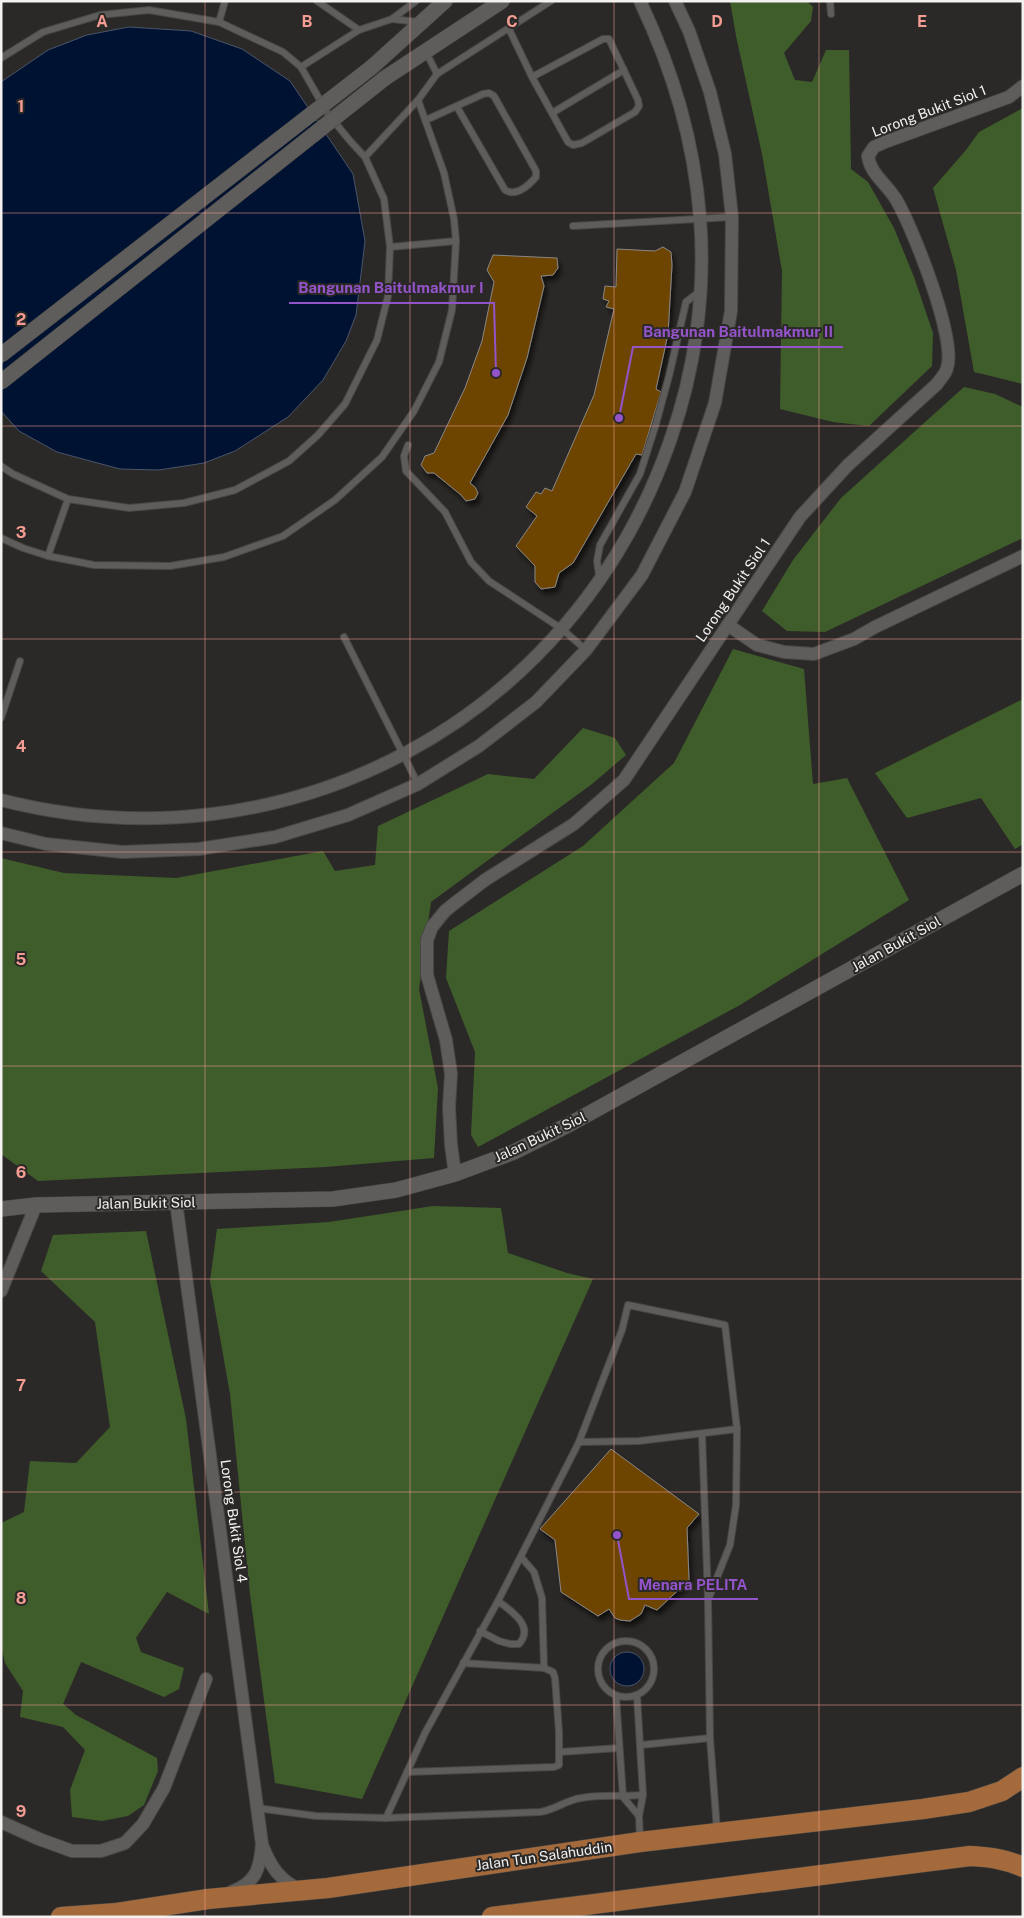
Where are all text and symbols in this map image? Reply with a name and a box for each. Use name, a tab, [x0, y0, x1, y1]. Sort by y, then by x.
text: A	[96, 12, 108, 31]
text: B	[302, 12, 313, 31]
text: C	[506, 12, 518, 31]
text: D	[711, 12, 723, 31]
text: E	[917, 12, 927, 31]
street label: Lorong Bukit Siol 1	[870, 82, 988, 140]
text: 1	[18, 97, 24, 116]
callout: Bangunan Baitulmakmur I	[289, 273, 494, 303]
text: Bangunan Baitulmakmur I	[298, 279, 484, 296]
text: 2	[16, 310, 26, 329]
callout: Bangunan Baitulmakmur II	[633, 317, 843, 347]
text: Bangunan Baitulmakmur II	[643, 323, 833, 340]
text: 3	[16, 523, 26, 542]
street label: Lorong Bukit Siol 1	[693, 535, 773, 645]
text: 4	[16, 737, 27, 756]
street label: Jalan Bukit Siol	[849, 913, 943, 975]
text: 5	[16, 950, 27, 969]
street label: Jalan Bukit Siol	[492, 1109, 588, 1165]
text: 6	[16, 1163, 26, 1182]
street label: Jalan Bukit Siol	[96, 1194, 196, 1212]
text: 7	[16, 1376, 26, 1395]
street label: Lorong Bukit Siol 4	[217, 1458, 251, 1584]
callout: Menara PELITA	[629, 1569, 758, 1599]
text: Menara PELITA	[639, 1576, 748, 1593]
text: 8	[16, 1589, 27, 1608]
text: 9	[16, 1802, 26, 1821]
street label: Jalan Tun Salahuddin	[475, 1839, 613, 1873]

